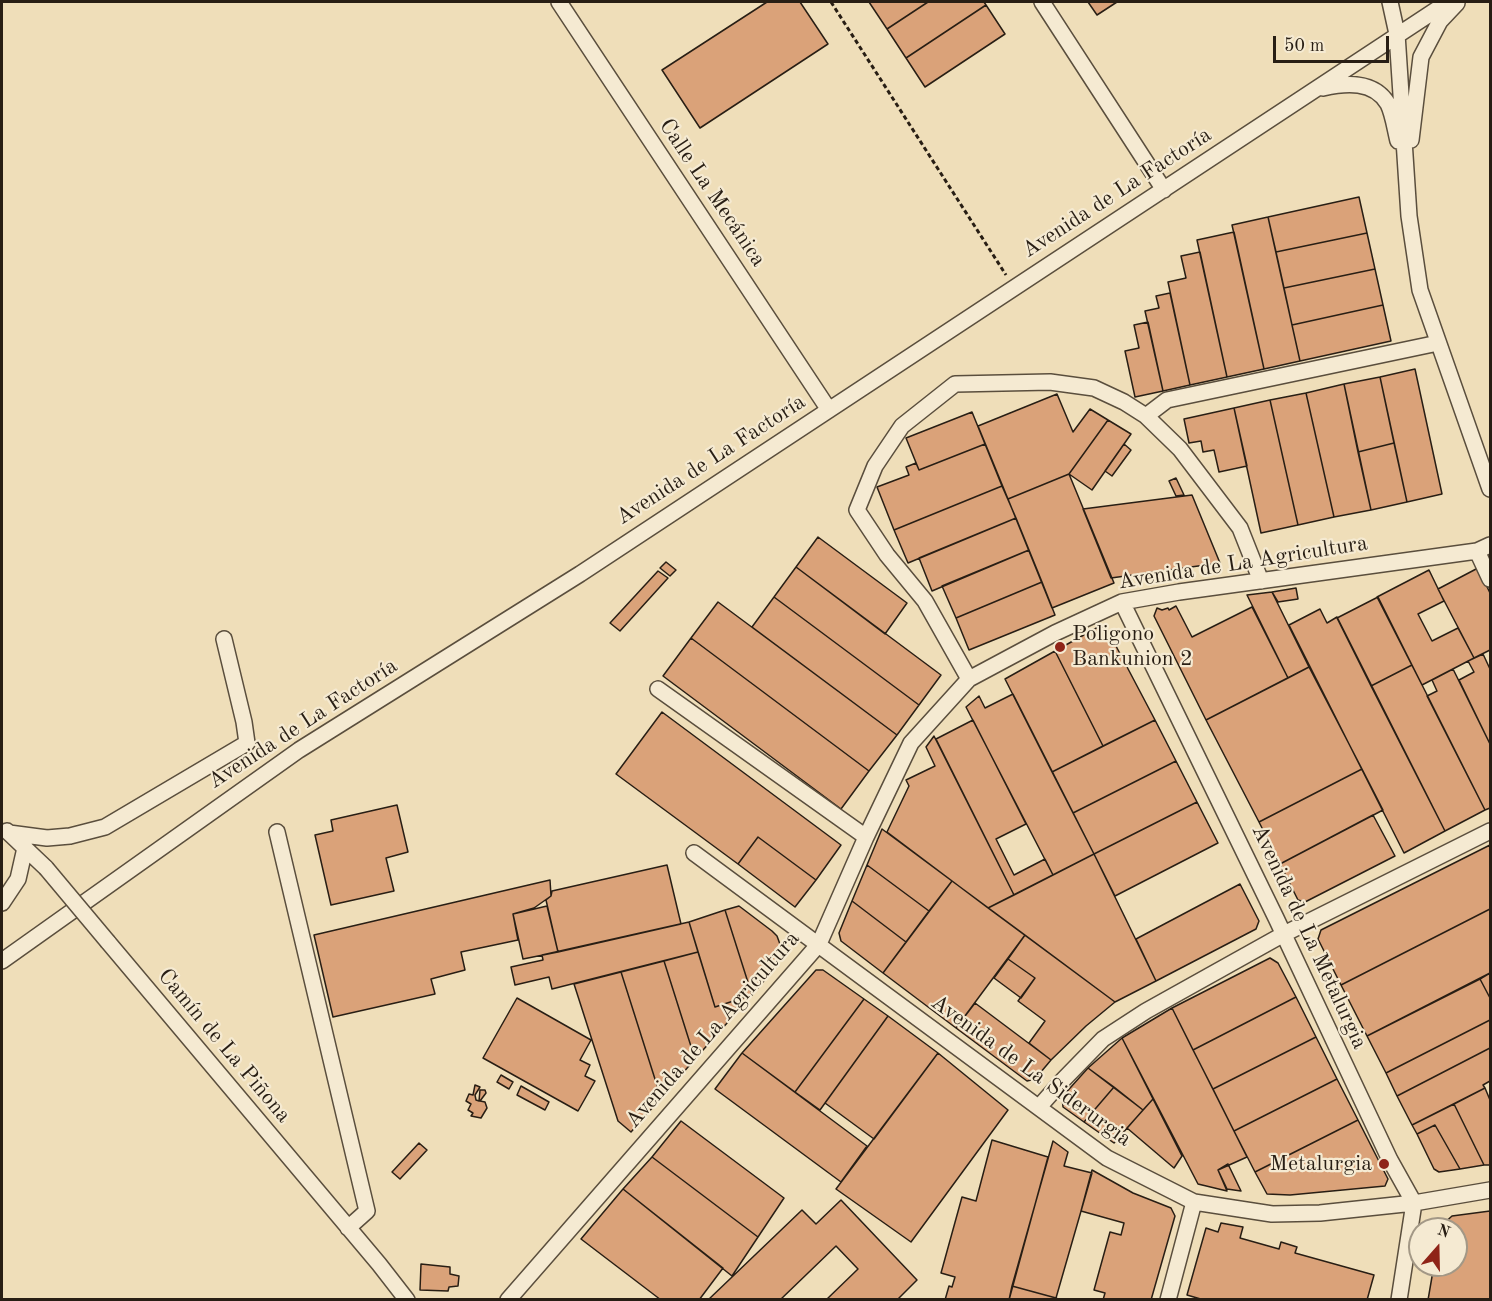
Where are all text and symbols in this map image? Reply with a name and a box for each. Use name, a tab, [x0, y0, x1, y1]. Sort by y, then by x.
scale bar	[1276, 24, 1392, 62]
text: 50 m	[1284, 37, 1324, 55]
street label: Calle La Mecánica	[653, 114, 771, 272]
street label: Avenida de La Factoría	[1017, 122, 1217, 264]
street label: Avenida de La Factoría	[611, 389, 811, 531]
street label: Avenida de La Agricultura	[1116, 530, 1370, 596]
place label: Poligono Bankunion 2	[1072, 621, 1193, 672]
marker: Poligono Bankunion 2	[1053, 640, 1067, 654]
street label: Avenida de La Factoría	[203, 653, 403, 795]
street label: Avenida de La Metalurgia	[1245, 821, 1373, 1053]
street label: Avenida de La Agricultura	[620, 926, 806, 1134]
street label: Camín de La Piñona	[152, 964, 296, 1128]
street label: Avenida de La Siderurgia	[925, 989, 1137, 1153]
place label: Metalurgia	[1269, 1151, 1372, 1177]
marker: Metalurgia	[1377, 1157, 1391, 1171]
north arrow	[1408, 1217, 1468, 1277]
text: N	[1435, 1222, 1452, 1242]

